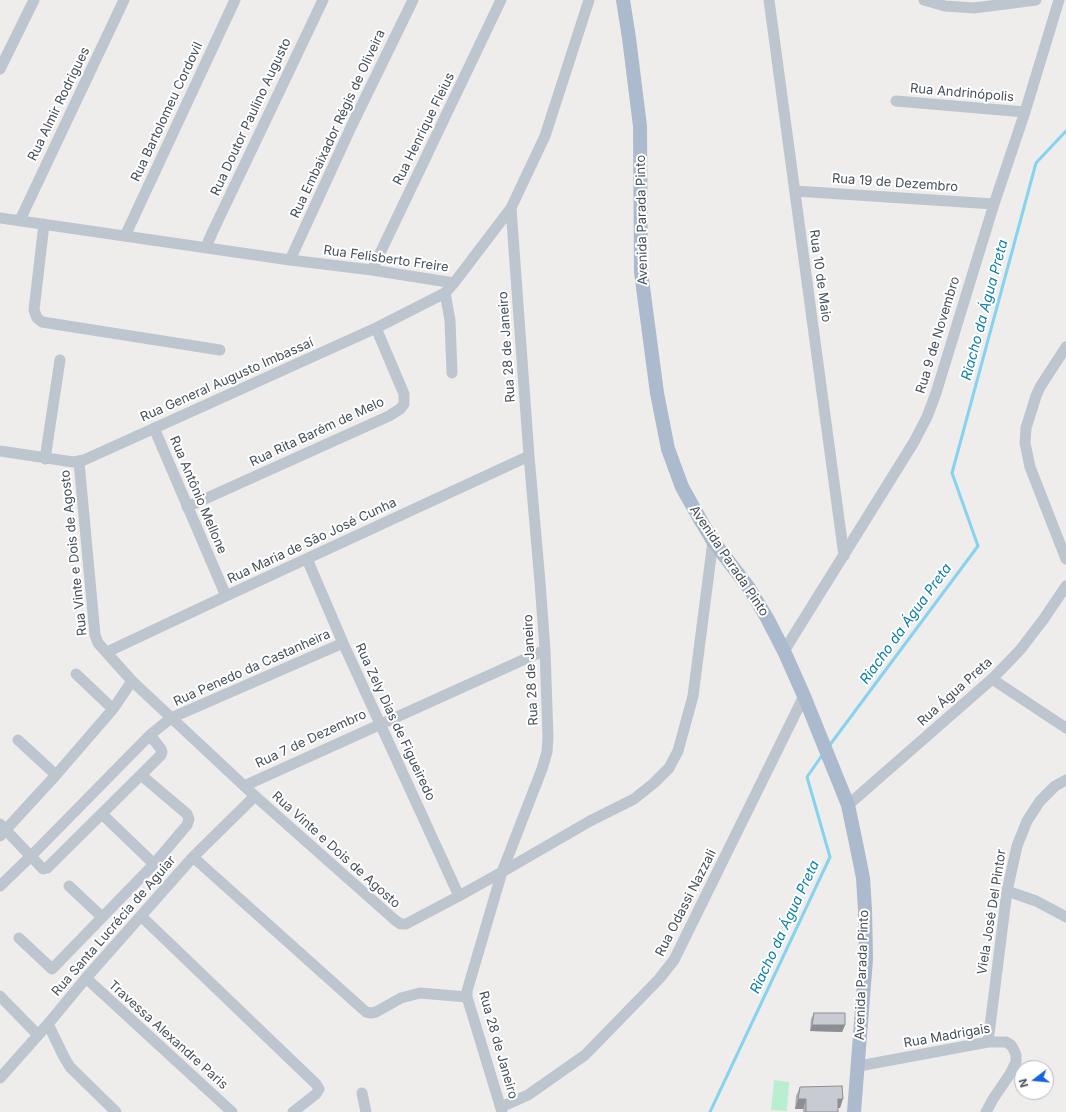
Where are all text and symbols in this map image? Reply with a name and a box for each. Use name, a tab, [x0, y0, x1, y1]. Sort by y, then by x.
street label: Rua Embaixador Régis de Oliveira	[287, 27, 389, 221]
street label: Rua Doutor Paulino Augusto	[208, 36, 294, 198]
street label: Rua Bartolomeu Cordovil	[128, 40, 206, 184]
street label: Rua Almir Rodrigues	[25, 45, 93, 163]
street label: Rua Henrique Fleius	[390, 70, 458, 188]
street label: Rua Andrinópolis	[909, 81, 1015, 105]
street label: Avenida Parada Pinto	[633, 155, 651, 285]
street label: Rua 19 de Dezembro	[831, 171, 959, 195]
street label: Rua 10 de Maio	[806, 229, 834, 323]
water label: Riacho da Água Preta	[958, 238, 1012, 382]
street label: Rua Felisberto Freire	[322, 243, 450, 275]
street label: Rua 9 de Novembro	[913, 275, 963, 395]
street label: Rua 28 de Janeiro	[495, 291, 519, 403]
street label: Rua General Augusto Imbassaí	[138, 335, 316, 425]
street label: Rua Rita Barém de Melo	[247, 394, 387, 470]
street label: Rua Antônio Mellone	[166, 434, 230, 556]
street label: Rua Vinte e Dois de Agosto	[58, 469, 90, 637]
street label: Rua Maria de São José Cunha	[225, 495, 399, 587]
street label: Avenida Parada Pinto	[686, 503, 772, 619]
water label: Riacho da Água Preta	[857, 560, 955, 688]
street label: Rua 28 de Janeiro	[520, 614, 542, 726]
street label: Rua Penedo da Castanheira	[171, 626, 333, 710]
street label: Rua Zely Dias de Figueiredo	[352, 641, 438, 803]
street label: Rua Água Preta	[915, 654, 995, 730]
street label: Rua 7 de Dezembro	[253, 706, 369, 772]
street label: Rua Vinte e Dois de Agosto	[269, 788, 403, 912]
street label: Rua Odassi Nazzali	[652, 847, 720, 959]
street label: Viela José Del Pintor	[974, 848, 1010, 976]
street label: Rua Santa Lucrécia de Aguiar	[49, 853, 179, 999]
water label: Riacho da Água Preta	[747, 858, 823, 996]
street label: Avenida Parada Pinto	[852, 910, 872, 1040]
street label: Travessa Alexandre Paris	[105, 977, 231, 1093]
street label: Rua 28 de Janeiro	[475, 989, 521, 1101]
street label: Rua Madrigais	[903, 1021, 991, 1051]
north arrow	[1014, 1060, 1054, 1100]
text: N	[1016, 1077, 1031, 1089]

